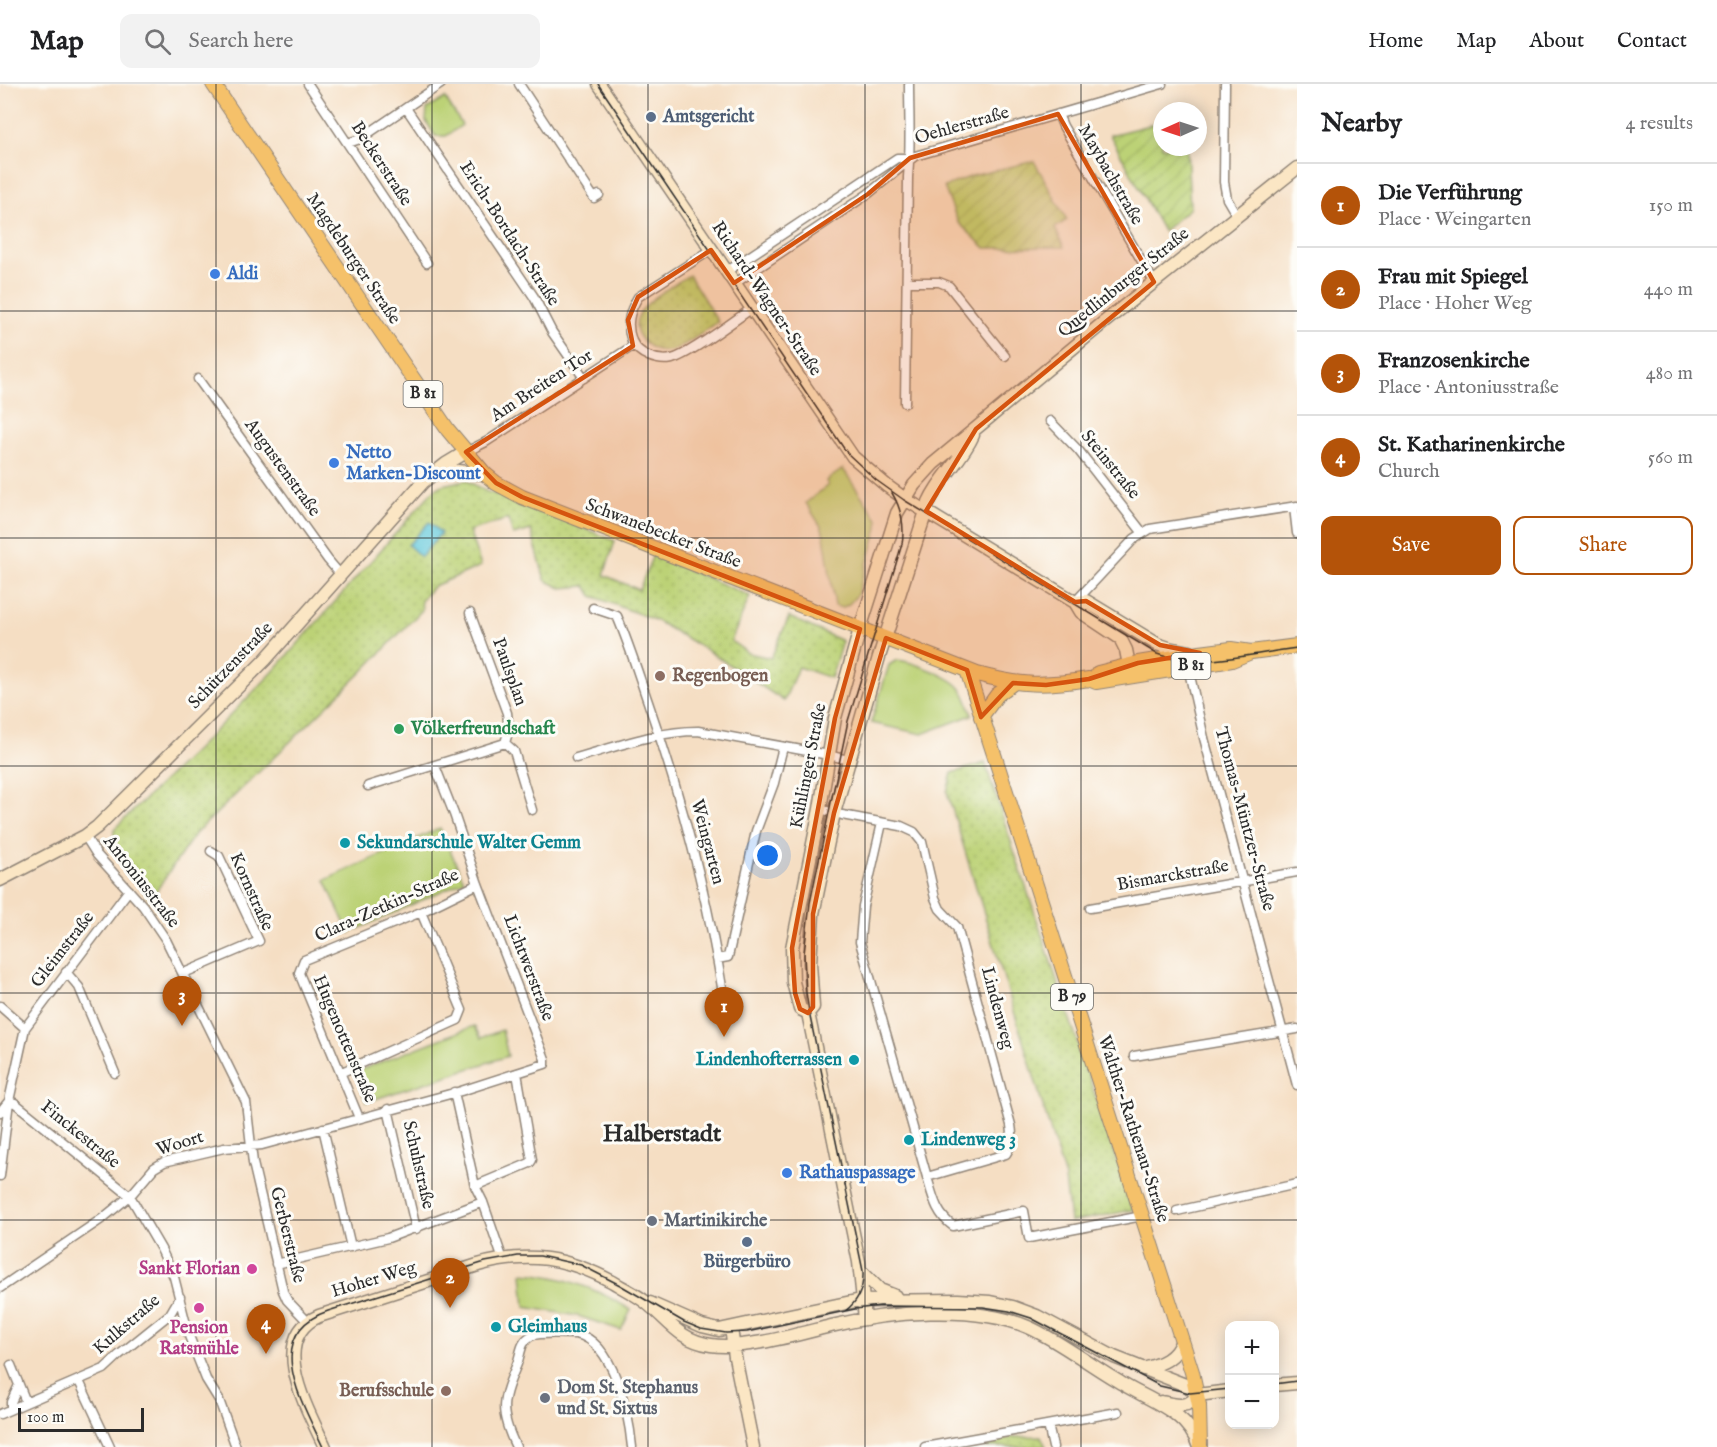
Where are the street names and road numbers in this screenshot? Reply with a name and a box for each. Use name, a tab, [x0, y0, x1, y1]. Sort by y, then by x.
street label: Oehlerstraße	[912, 102, 1012, 150]
street label: Beckerstraße	[345, 117, 417, 211]
street label: Maybachstraße	[1072, 121, 1148, 229]
street label: Erich-Bordach-Straße	[454, 157, 564, 311]
street label: Magdeburger Straße	[301, 189, 405, 329]
street label: Richard-Wagner-Straße	[706, 217, 826, 381]
street label: Quedlinburger Straße	[1054, 223, 1194, 343]
street label: Am Breiten Tor	[486, 344, 598, 428]
road number: B 81	[404, 381, 442, 407]
street label: Augustenstraße	[238, 414, 325, 521]
street label: Steinstraße	[1075, 426, 1145, 504]
street label: Schwanebecker Straße	[582, 494, 744, 574]
street label: Schützenstraße	[184, 618, 278, 714]
street label: Paulsplan	[486, 635, 532, 710]
road number: B 81	[1172, 653, 1210, 679]
street label: Kühlinger Straße	[786, 701, 832, 831]
street label: Thomas-Müntzer-Straße	[1208, 725, 1280, 913]
street label: Weingarten	[685, 797, 729, 887]
street label: Antoniusstraße	[97, 830, 185, 933]
street label: Kornstraße	[224, 849, 278, 935]
street label: Bismarckstraße	[1115, 855, 1231, 897]
street label: Clara-Zetkin-Straße	[311, 864, 463, 948]
street label: Gleimstraße	[26, 907, 100, 993]
street label: Lichtwerstraße	[497, 912, 559, 1024]
street label: Lindenweg	[975, 964, 1019, 1052]
street label: Hugenottenstraße	[307, 972, 381, 1106]
road number: B 79	[1051, 984, 1093, 1010]
street label: Walther-Rathenau-Straße	[1092, 1033, 1174, 1225]
street label: Finckestraße	[36, 1096, 124, 1174]
street label: Schuhstraße	[397, 1119, 439, 1211]
street label: Woort	[154, 1126, 206, 1162]
street label: Gerberstraße	[264, 1185, 310, 1285]
street label: Hoher Weg	[329, 1256, 419, 1304]
street label: Kulkstraße	[89, 1290, 165, 1360]

